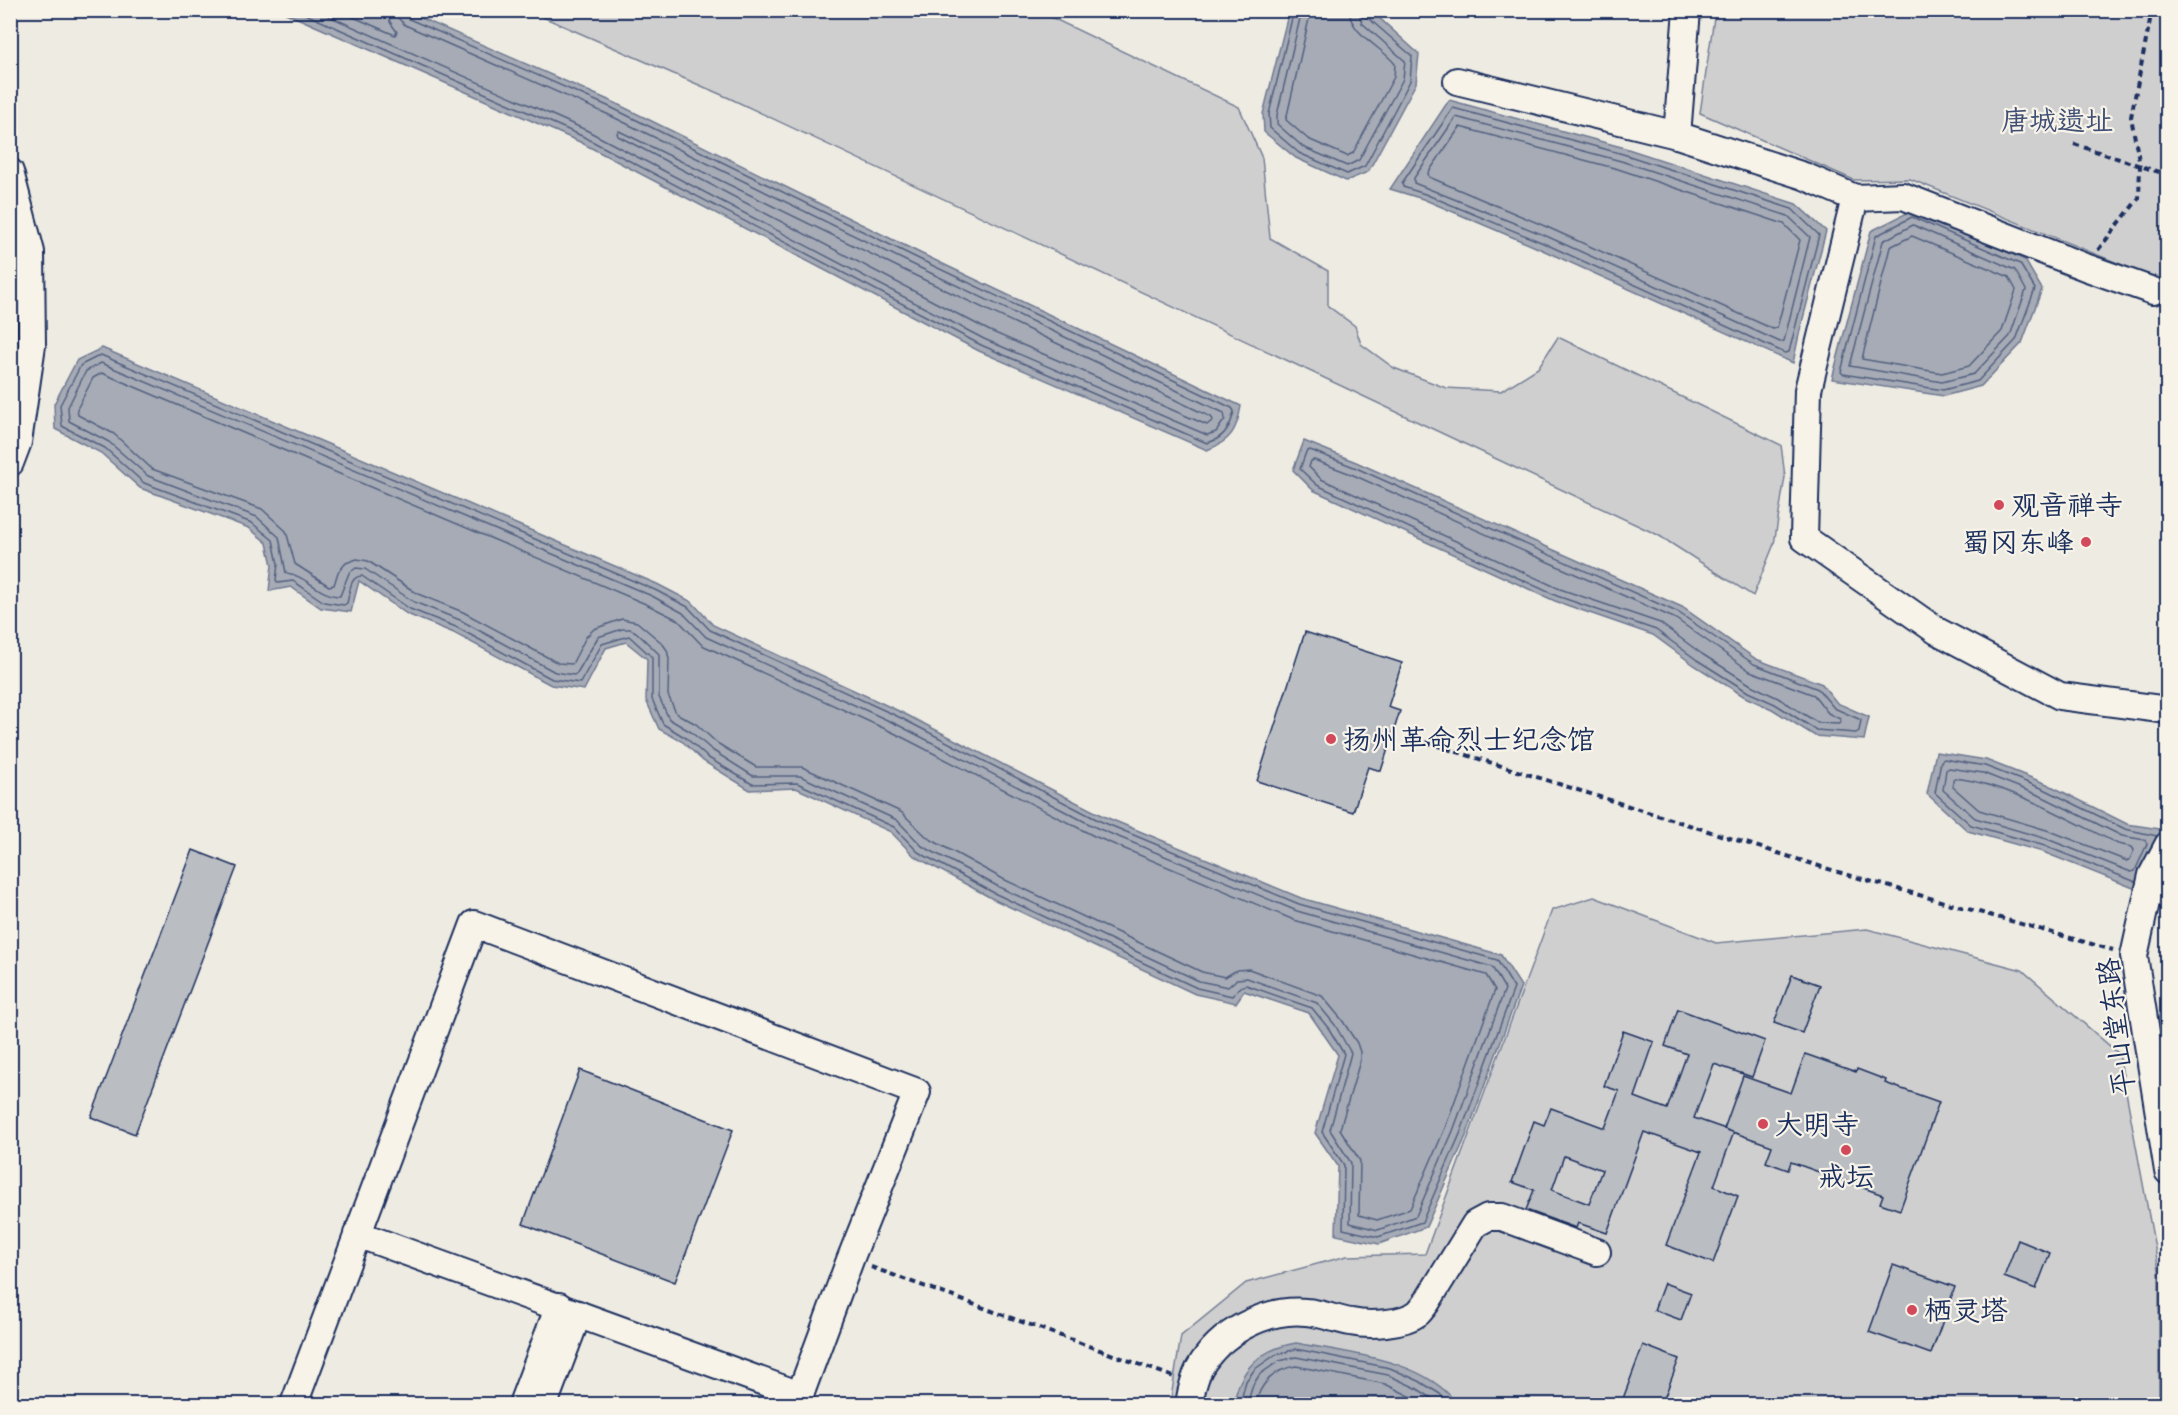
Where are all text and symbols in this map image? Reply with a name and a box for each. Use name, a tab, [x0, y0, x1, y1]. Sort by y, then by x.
park label: 唐城遗址	[2001, 103, 2113, 138]
place label: 观音禅寺	[2011, 488, 2123, 523]
marker: 观音禅寺	[1992, 498, 2006, 512]
place label: 蜀冈东峰	[1962, 525, 2074, 560]
marker: 蜀冈东峰	[2079, 535, 2093, 549]
place label: 扬州革命烈士纪念馆	[1343, 722, 1595, 757]
marker: 扬州革命烈士纪念馆	[1324, 732, 1338, 746]
street label: 平山堂东路	[2090, 955, 2142, 1099]
place label: 大明寺	[1775, 1107, 1859, 1142]
marker: 大明寺	[1756, 1117, 1770, 1131]
marker: 戒坛	[1839, 1143, 1853, 1157]
place label: 戒坛	[1818, 1159, 1874, 1194]
place label: 栖灵塔	[1924, 1293, 2008, 1328]
marker: 栖灵塔	[1905, 1303, 1919, 1317]

